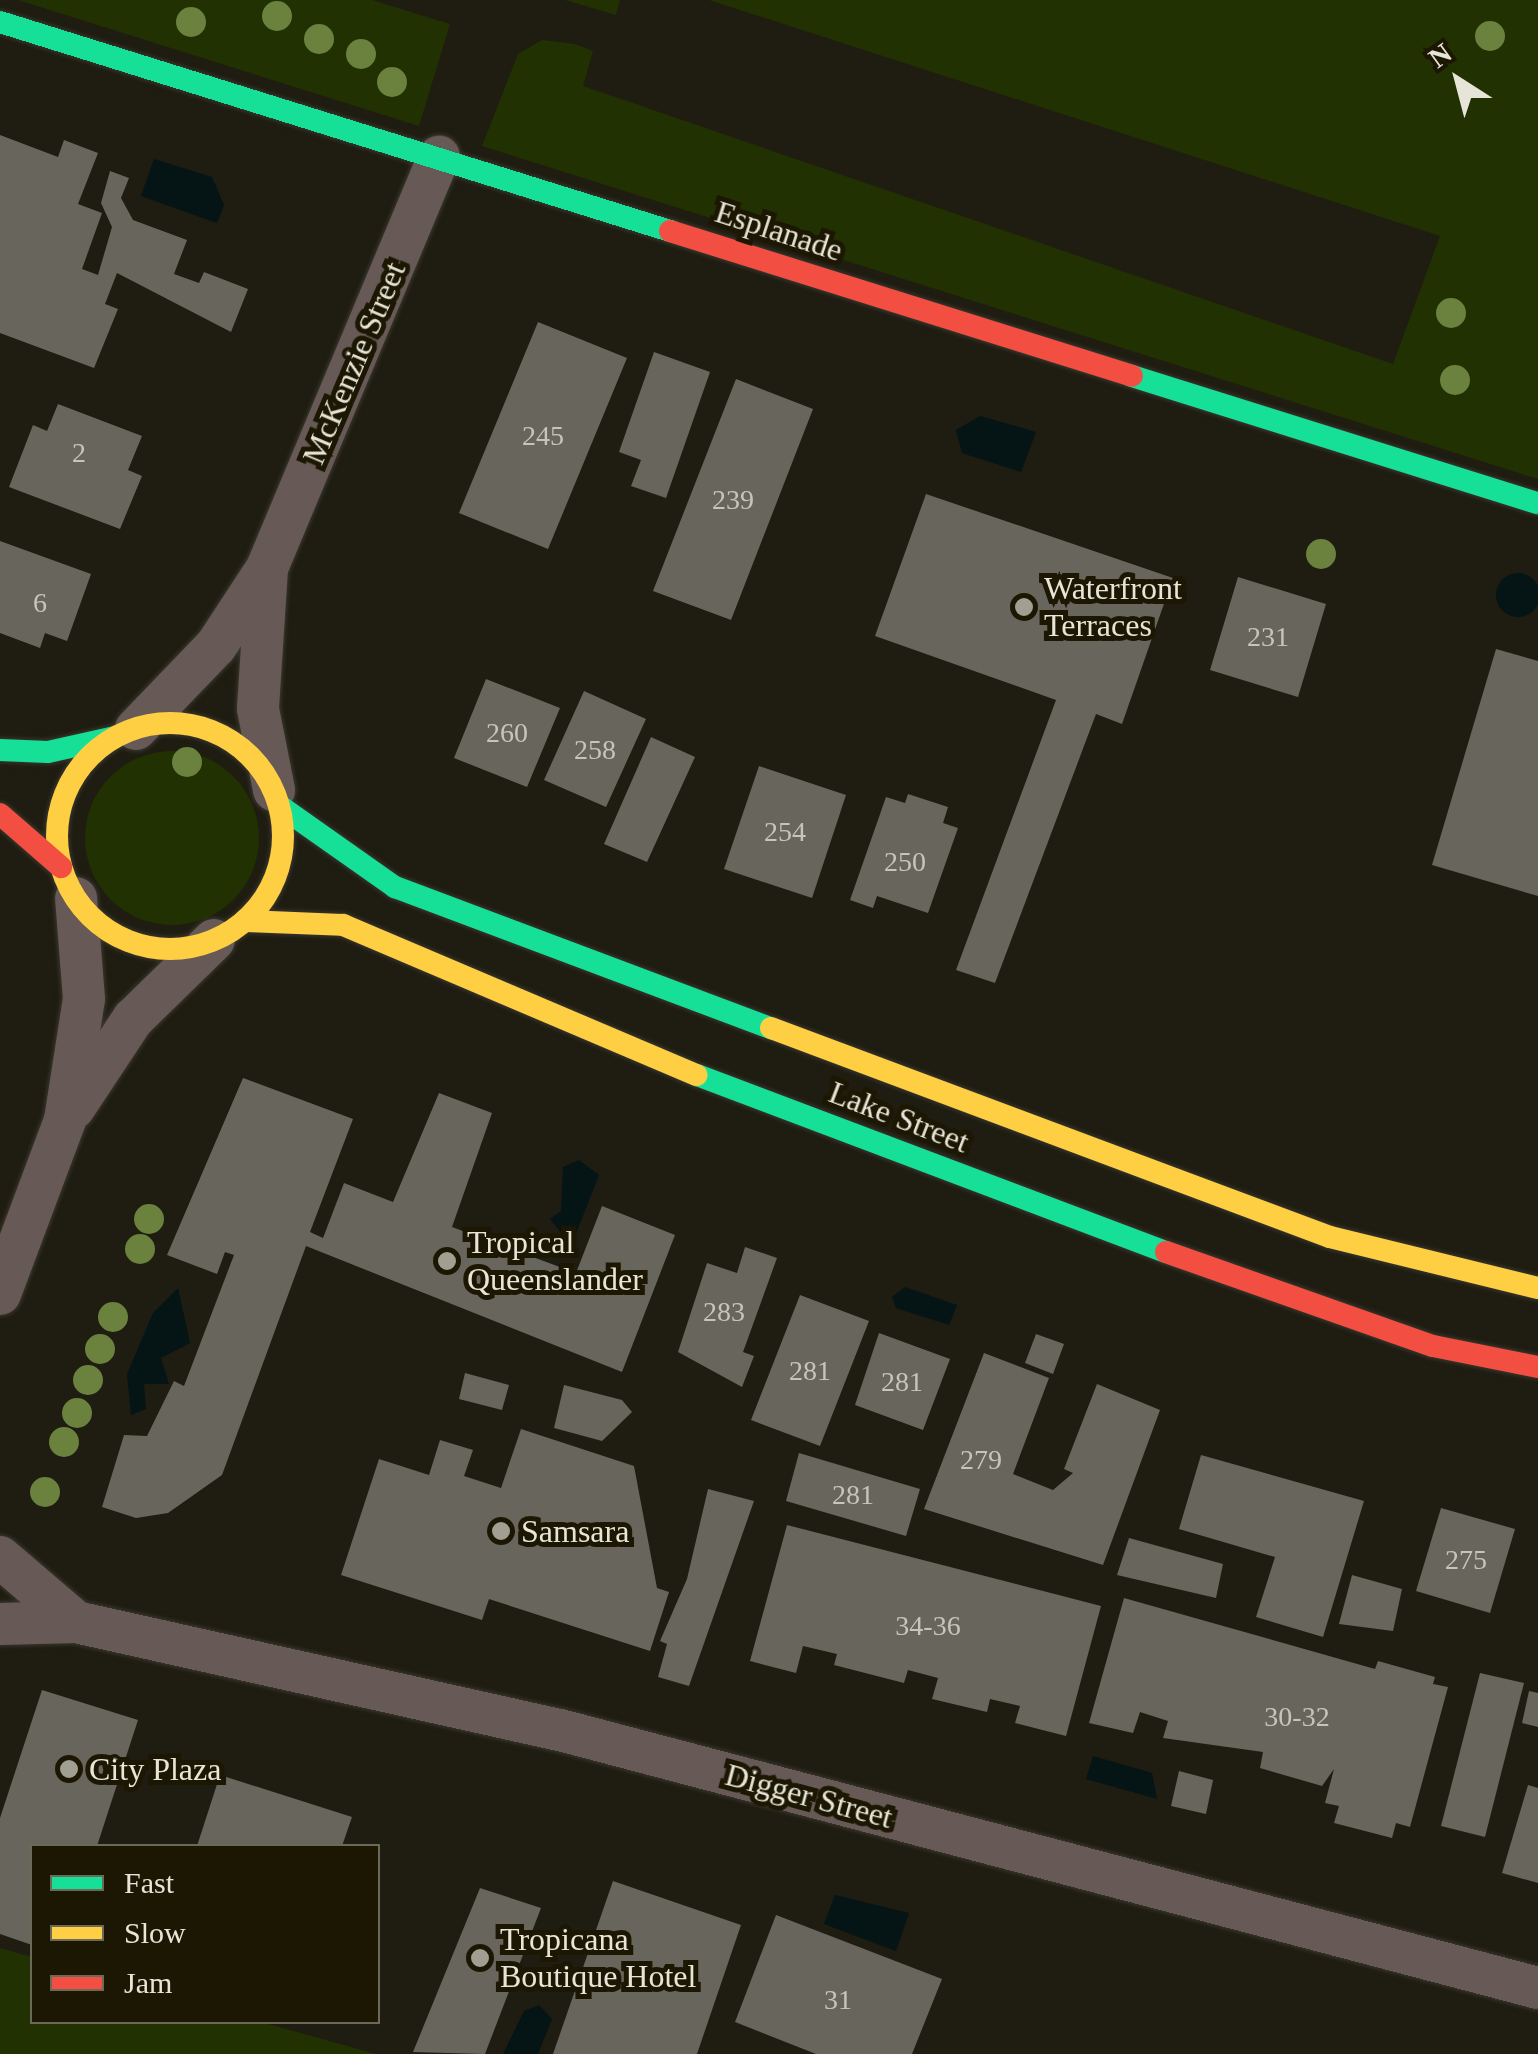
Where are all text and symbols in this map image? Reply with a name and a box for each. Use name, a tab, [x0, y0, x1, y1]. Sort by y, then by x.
north arrow	[1408, 30, 1508, 130]
text: N	[1423, 37, 1457, 74]
street label: Esplanade	[711, 192, 847, 270]
street label: McKenzie Street	[294, 256, 414, 470]
house number: 245	[522, 419, 564, 453]
house number: 2	[72, 436, 86, 470]
house number: 239	[712, 483, 754, 517]
place label: Waterfront Terraces	[1044, 570, 1182, 645]
house number: 6	[33, 586, 47, 620]
marker: Waterfront Terraces	[1013, 596, 1035, 618]
house number: 231	[1247, 620, 1289, 654]
house number: 260	[486, 716, 528, 750]
house number: 258	[574, 733, 616, 767]
house number: 254	[764, 815, 806, 849]
house number: 250	[884, 845, 926, 879]
street label: Lake Street	[824, 1073, 974, 1161]
place label: Tropical Queenslander	[467, 1224, 643, 1299]
marker: Tropical Queenslander	[436, 1250, 458, 1272]
house number: 283	[703, 1295, 745, 1329]
house number: 281	[789, 1354, 831, 1388]
house number: 281	[881, 1365, 923, 1399]
house number: 279	[960, 1443, 1002, 1477]
house number: 281	[832, 1478, 874, 1512]
place label: Samsara	[521, 1512, 629, 1550]
marker: Samsara	[490, 1520, 512, 1542]
house number: 275	[1445, 1543, 1487, 1577]
house number: 34-36	[895, 1609, 961, 1643]
house number: 30-32	[1264, 1700, 1330, 1734]
place label: City Plaza	[89, 1750, 221, 1788]
street label: Digger Street	[721, 1755, 897, 1837]
marker: City Plaza	[58, 1758, 80, 1780]
legend	[30, 1844, 380, 2024]
text: Fast	[124, 1866, 174, 1899]
text: Slow	[124, 1916, 186, 1949]
place label: Tropicana Boutique Hotel	[500, 1921, 696, 1996]
marker: Tropicana Boutique Hotel	[469, 1947, 491, 1969]
text: Jam	[124, 1966, 172, 1999]
house number: 31	[824, 1983, 852, 2017]

